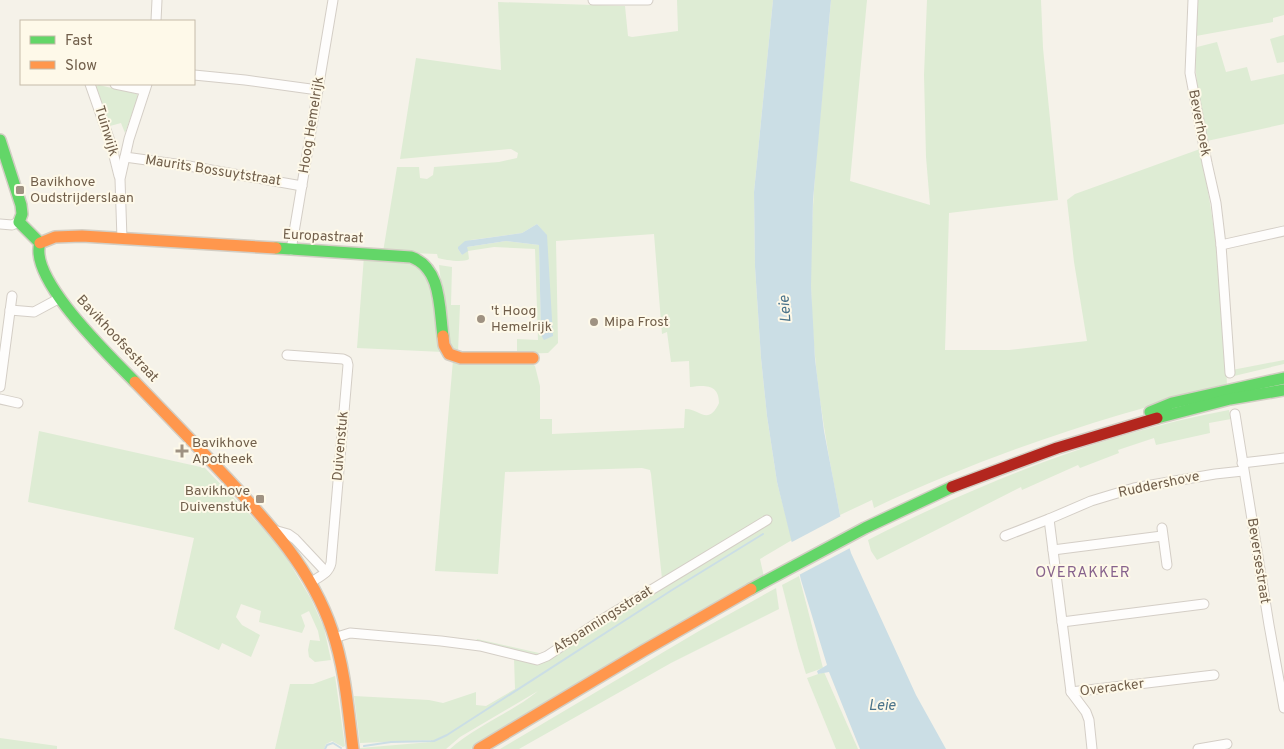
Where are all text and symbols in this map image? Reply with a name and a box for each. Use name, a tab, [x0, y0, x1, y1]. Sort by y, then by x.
legend	[20, 20, 195, 85]
text: Fast	[65, 32, 93, 51]
text: Slow	[65, 57, 97, 76]
street label: Hoog Hemelrijk	[296, 75, 328, 175]
street label: Beverhoek	[1184, 88, 1214, 158]
street label: Tuinwijk	[90, 104, 122, 158]
street label: Maurits Bossuytstraat	[144, 152, 282, 190]
place label: Bavikhove Oudstrijderslaan	[30, 174, 134, 207]
marker: Bavikhove Oudstrijderslaan	[14, 184, 26, 196]
street label: Europastraat	[282, 226, 364, 248]
street label: Bavikhoofsestraat	[72, 292, 162, 386]
water label: Leie	[776, 295, 796, 323]
place label: 't Hoog Hemelrijk	[491, 303, 552, 336]
marker: 't Hoog Hemelrijk	[475, 313, 487, 325]
place label: Mipa Frost	[604, 314, 669, 331]
marker: Mipa Frost	[588, 316, 600, 328]
street label: Duivenstuk	[329, 410, 353, 482]
place label: Bavikhove Apotheek	[192, 435, 257, 468]
marker: Bavikhove Apotheek	[176, 445, 188, 457]
street label: Ruddershove	[1117, 468, 1201, 502]
place label: Bavikhove Duivenstuk	[180, 483, 250, 516]
marker: Bavikhove Duivenstuk	[254, 493, 266, 505]
street label: Beversestraat	[1243, 517, 1273, 605]
district label: OVERAKKER	[1035, 564, 1131, 583]
street label: Afspanningsstraat	[550, 583, 656, 657]
street label: Overacker	[1079, 676, 1146, 700]
water label: Leie	[868, 697, 896, 716]

